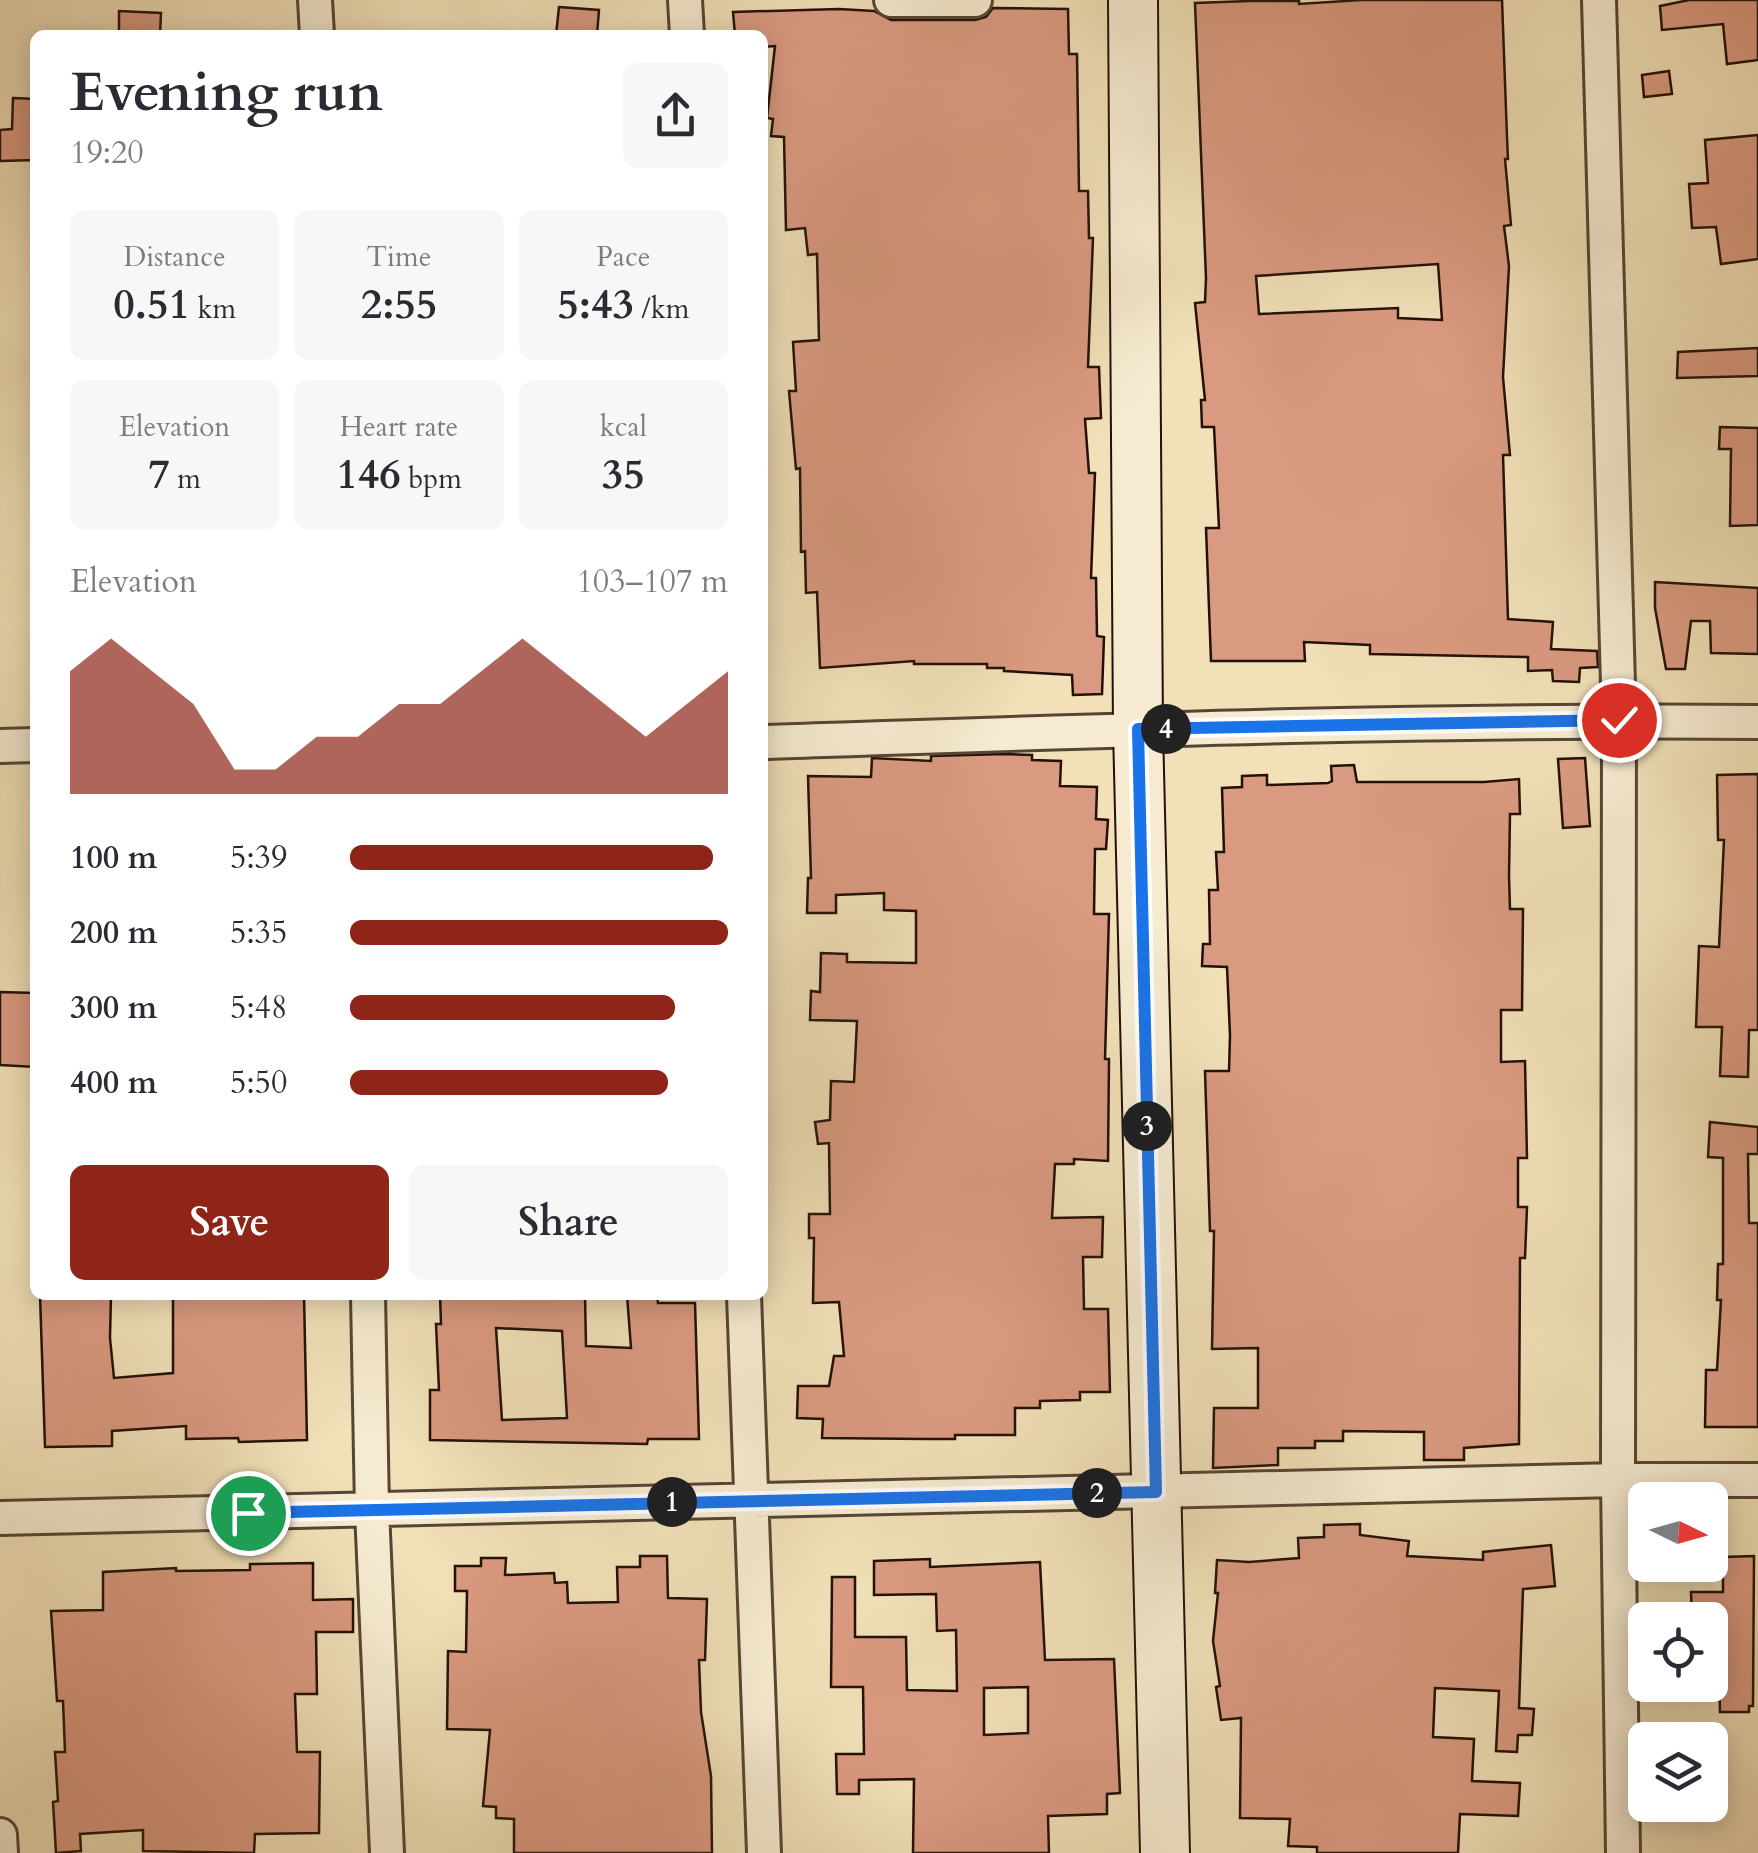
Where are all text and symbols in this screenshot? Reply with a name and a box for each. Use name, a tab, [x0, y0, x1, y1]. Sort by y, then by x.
text: Evening run	[70, 56, 383, 130]
button: share	[623, 63, 728, 168]
text: 19:20	[70, 131, 144, 175]
text: Distance	[123, 238, 226, 276]
text: Time	[367, 238, 431, 276]
text: Pace	[596, 238, 650, 276]
text: 0.51	[113, 276, 190, 333]
text: 2:55	[361, 276, 437, 333]
text: 5:43	[557, 276, 634, 333]
text: km	[190, 290, 236, 328]
text: /km	[634, 290, 689, 328]
text: Elevation	[119, 408, 230, 446]
text: Heart rate	[340, 408, 458, 446]
text: kcal	[600, 408, 647, 446]
text: 7	[148, 446, 170, 503]
text: 146	[336, 446, 401, 503]
text: 35	[602, 446, 645, 503]
text: m	[170, 460, 201, 498]
text: bpm	[401, 460, 462, 498]
text: Elevation	[70, 560, 197, 604]
text: 103–107 m	[576, 560, 728, 604]
pin	[1577, 678, 1662, 763]
icon: check	[1592, 693, 1647, 748]
pin: 4	[1141, 704, 1191, 754]
text: 4	[1159, 710, 1173, 748]
text: 100 m	[70, 836, 157, 880]
text: 5:39	[230, 836, 287, 880]
text: 200 m	[70, 911, 157, 955]
text: 5:35	[230, 911, 287, 955]
text: 300 m	[70, 986, 157, 1030]
text: 5:48	[230, 986, 287, 1030]
text: 400 m	[70, 1061, 157, 1105]
text: 5:50	[230, 1061, 287, 1105]
pin: 3	[1122, 1101, 1172, 1151]
text: 3	[1140, 1107, 1154, 1145]
button: Save	[70, 1165, 389, 1280]
button: Share	[409, 1165, 728, 1280]
pin: 2	[1072, 1468, 1122, 1518]
pin	[206, 1471, 291, 1556]
text: 2	[1090, 1474, 1104, 1512]
pin: 1	[647, 1477, 697, 1527]
north arrow	[1628, 1482, 1728, 1582]
map controls	[1628, 1482, 1728, 1822]
text: 1	[665, 1483, 679, 1521]
icon: arrive	[221, 1486, 276, 1541]
button: locate	[1628, 1602, 1728, 1702]
button: layers	[1628, 1722, 1728, 1822]

